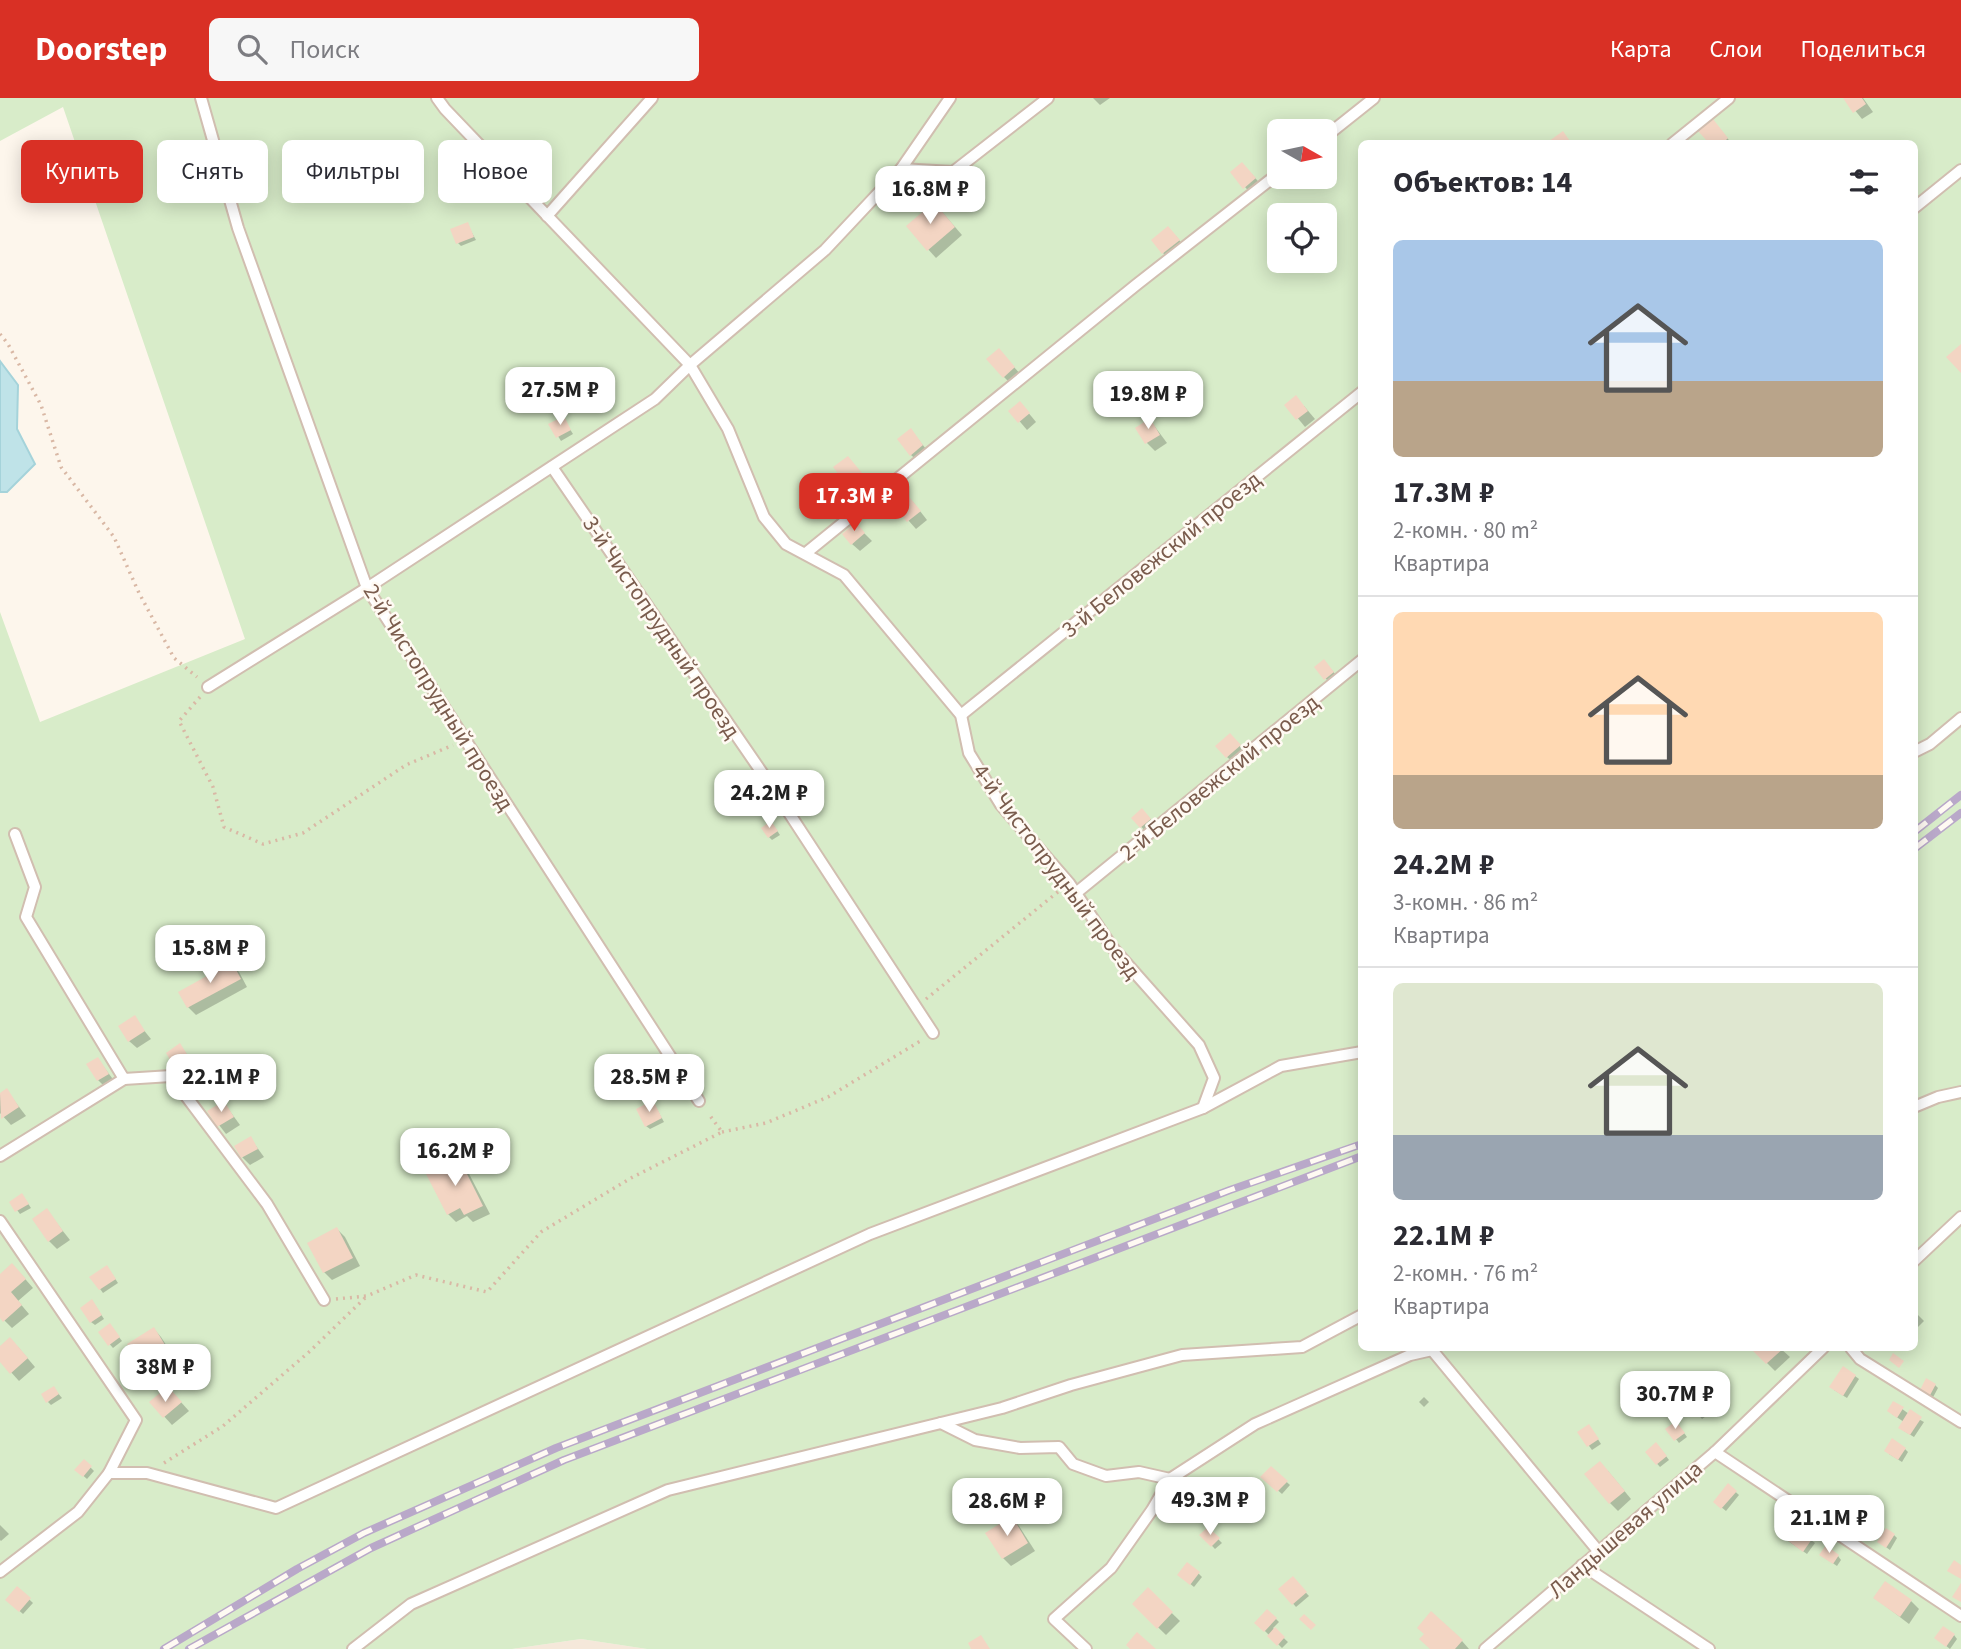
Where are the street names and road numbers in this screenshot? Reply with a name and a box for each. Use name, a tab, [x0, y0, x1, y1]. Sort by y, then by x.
street label: 3-й Беловежский проезд	[1054, 463, 1268, 645]
street label: 3-й Чистопрудный проезд	[575, 509, 749, 745]
street label: 2-й Чистопрудный проезд	[355, 577, 522, 817]
street label: 2-й Беловежский проезд	[1112, 686, 1326, 868]
street label: 4-й Чистопрудный проезд	[965, 757, 1149, 986]
street label: Ландышевая улица	[1541, 1453, 1710, 1606]

